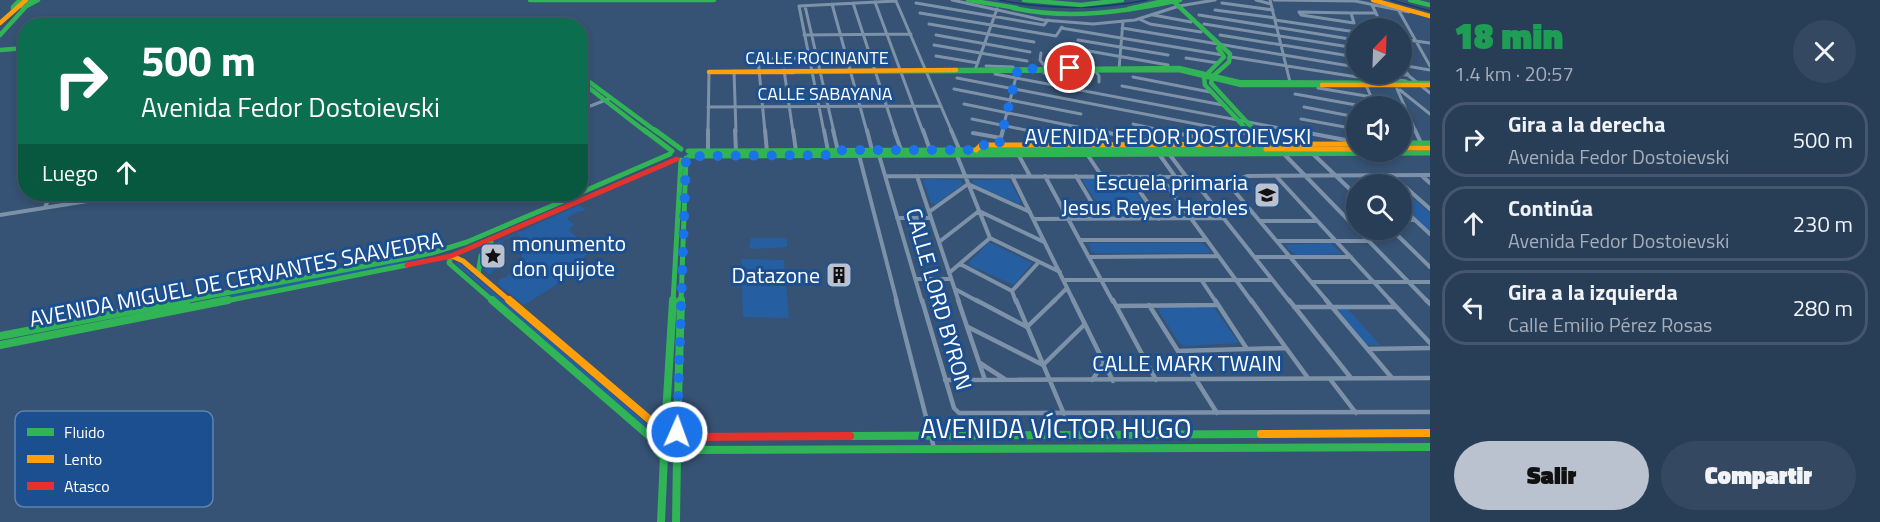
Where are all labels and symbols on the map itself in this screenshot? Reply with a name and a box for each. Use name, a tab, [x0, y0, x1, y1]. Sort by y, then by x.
north arrow	[1346, 18, 1412, 84]
pin	[1044, 42, 1095, 93]
street label: CALLE ROCINANTE	[745, 44, 889, 71]
street label: CALLE SABAYANA	[757, 80, 893, 107]
street label: AVENIDA FEDOR DOSTOIEVSKI	[1025, 119, 1311, 153]
place label: Escuela primaria Jesus Reyes Heroles	[1062, 165, 1248, 224]
school or university icon: Escuela primaria Jesus Reyes Heroles	[1252, 180, 1282, 210]
street label: CALLE LORD BYRON	[897, 204, 981, 394]
street label: AVENIDA MIGUEL DE CERVANTES SAAVEDRA	[26, 222, 446, 336]
place label: monumento don quijote	[512, 226, 626, 285]
place icon: monumento don quijote	[478, 241, 508, 271]
place label: Datazone	[732, 258, 820, 292]
building icon: Datazone	[824, 260, 854, 290]
street label: CALLE MARK TWAIN	[1092, 346, 1282, 380]
position arrow	[645, 400, 709, 464]
street label: AVENIDA VÍCTOR HUGO	[920, 407, 1192, 448]
legend	[15, 411, 213, 507]
text: Fluido	[64, 420, 105, 444]
text: Lento	[64, 447, 102, 471]
text: Atasco	[64, 474, 110, 498]

